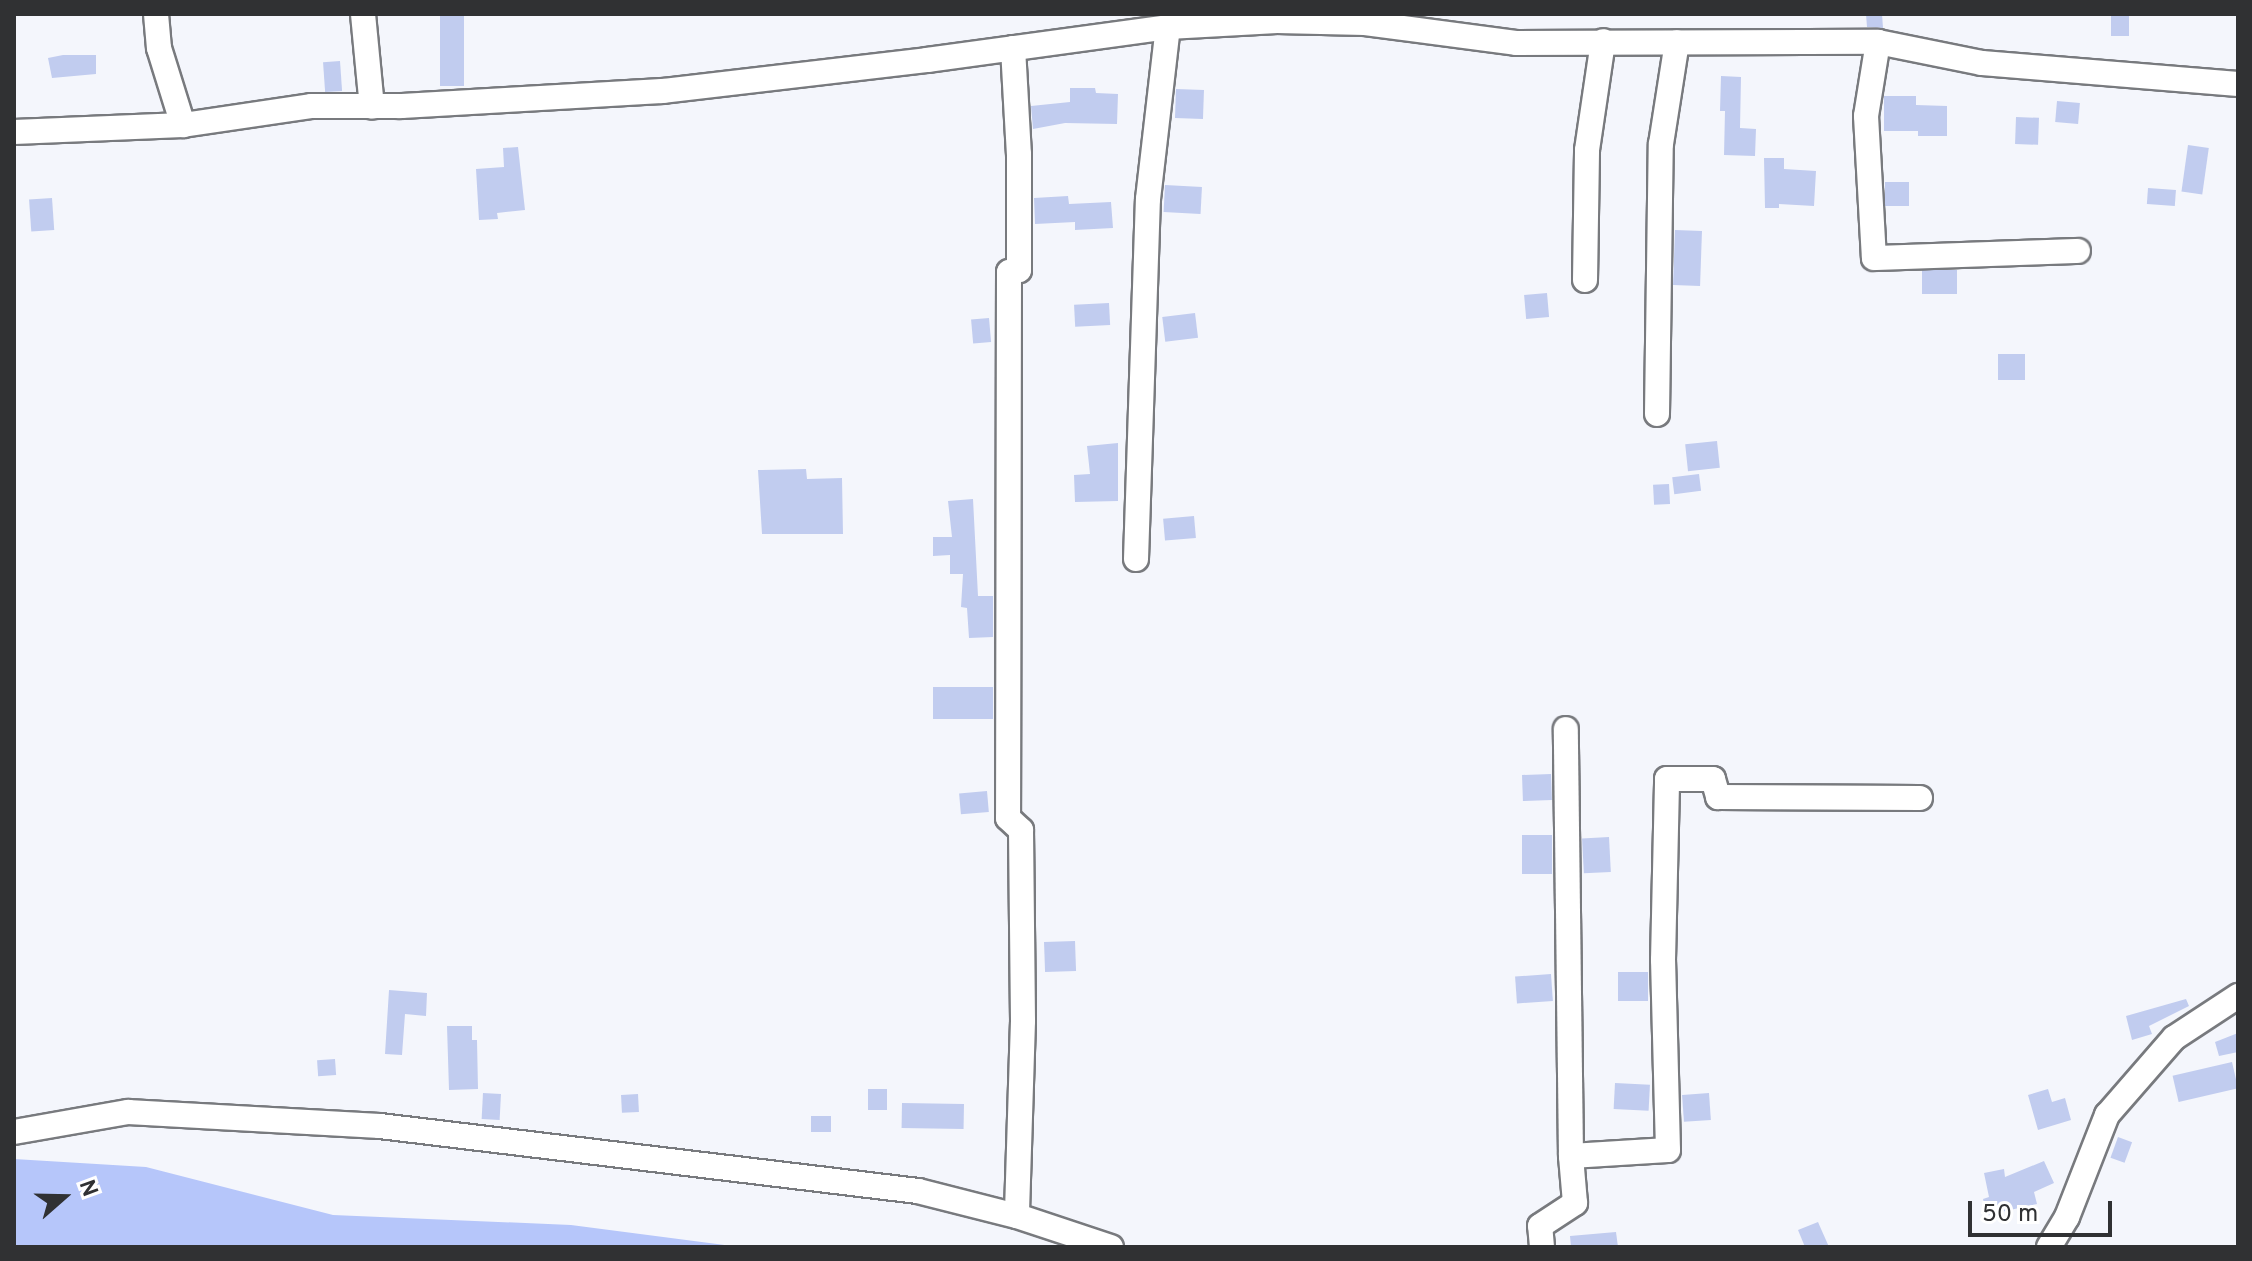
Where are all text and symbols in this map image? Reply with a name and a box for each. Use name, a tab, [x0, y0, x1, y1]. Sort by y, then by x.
north arrow	[24, 1157, 104, 1237]
text: N	[72, 1177, 102, 1201]
scale bar	[1972, 1185, 2116, 1235]
text: 50 m	[1982, 1200, 2038, 1230]

